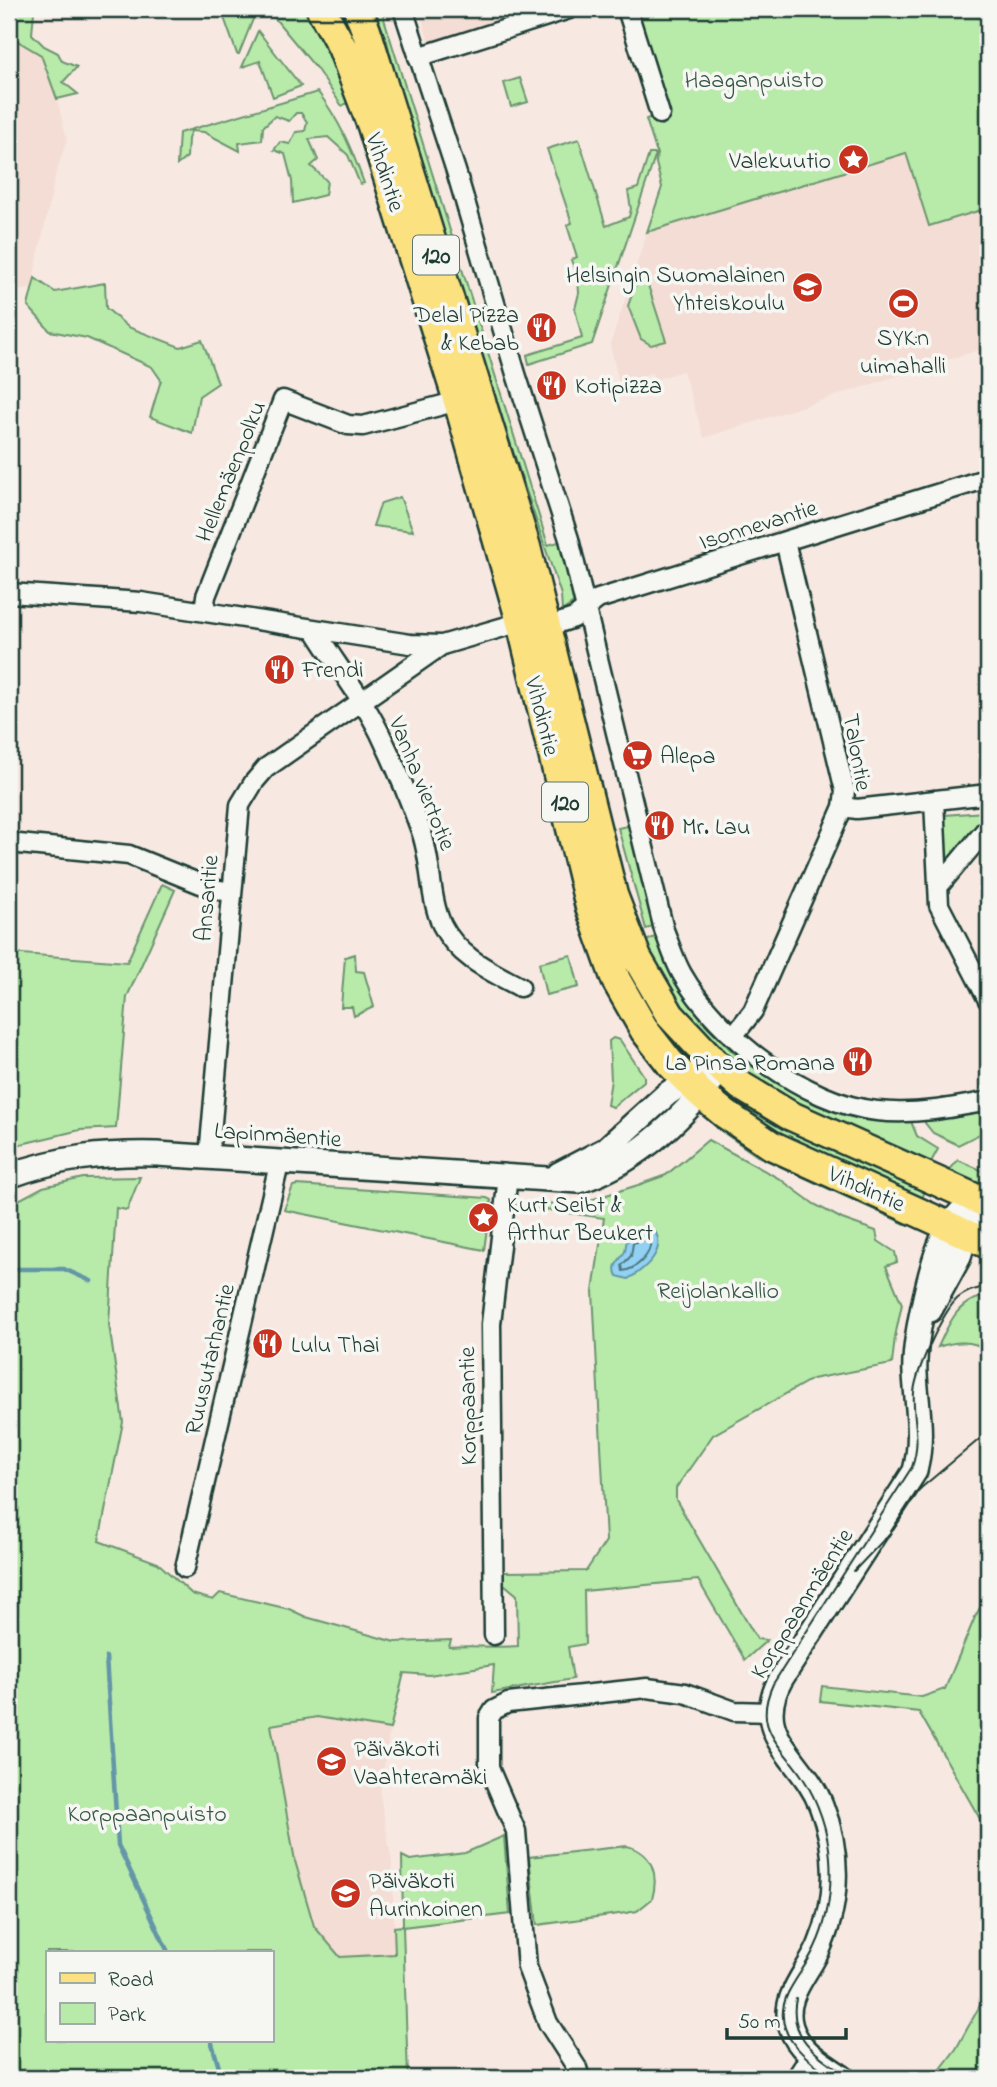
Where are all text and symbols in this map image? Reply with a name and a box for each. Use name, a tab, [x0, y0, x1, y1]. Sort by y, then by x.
park label: Haaganpuisto	[684, 64, 824, 99]
street label: Vihdintie	[354, 128, 413, 217]
place icon: Valekuutio	[837, 143, 871, 177]
place label: Valekuutio	[728, 145, 831, 180]
road number: 120	[413, 236, 459, 274]
place label: Helsingin Suomalainen Yhteiskoulu	[566, 259, 785, 322]
school or university icon: Helsingin Suomalainen Yhteiskoulu	[791, 271, 825, 305]
sports icon: SYK:n uimahalli	[886, 286, 920, 320]
place label: Delal Pizza & Kebab	[413, 299, 519, 362]
restaurant icon: Delal Pizza & Kebab	[525, 311, 559, 345]
place label: SYK:n uimahalli	[860, 322, 946, 385]
restaurant icon: Kotipizza	[535, 368, 569, 402]
place label: Kotipizza	[575, 370, 662, 405]
street label: Hellemäenpolku	[188, 396, 277, 548]
street label: Isonnevantie	[695, 492, 822, 561]
restaurant icon: Frendi	[262, 652, 296, 686]
place label: Frendi	[301, 654, 363, 689]
street label: Vihdintie	[514, 672, 567, 760]
street label: Vanha viertotie	[378, 711, 464, 856]
street label: Talontie	[832, 711, 880, 794]
supermarket icon: Alepa	[620, 738, 654, 772]
place label: Alepa	[660, 740, 716, 775]
road number: 120	[542, 782, 588, 822]
restaurant icon: Mr. Lau	[642, 809, 676, 843]
place label: Mr. Lau	[682, 811, 750, 846]
street label: Ansaritie	[187, 853, 230, 943]
restaurant icon: La Pinsa Romana	[841, 1045, 875, 1079]
place label: La Pinsa Romana	[665, 1047, 835, 1082]
street label: Lapinmäentie	[213, 1115, 343, 1158]
street label: Vihdintie	[821, 1157, 910, 1223]
place label: Kurt Seibt & Arthur Beukert	[507, 1189, 653, 1252]
place icon: Kurt Seibt & Arthur Beukert	[467, 1201, 501, 1235]
park label: Reijolankallio	[657, 1275, 779, 1310]
street label: Ruusutarhantie	[177, 1280, 246, 1439]
restaurant icon: Lulu Thai	[251, 1327, 285, 1361]
place label: Lulu Thai	[291, 1329, 380, 1364]
street label: Korppaantie	[451, 1346, 488, 1466]
street label: Korppaanmäentie	[743, 1522, 864, 1686]
place label: Päiväkoti Vaahteramäki	[353, 1733, 487, 1796]
school or university icon: Päiväkoti Vaahteramäki	[314, 1745, 348, 1779]
park label: Korppaanpuisto	[67, 1798, 227, 1833]
place label: Päiväkoti Aurinkoinen	[369, 1865, 483, 1928]
school or university icon: Päiväkoti Aurinkoinen	[329, 1877, 363, 1911]
legend	[46, 1951, 273, 2042]
text: Road	[108, 1966, 154, 1996]
scale bar	[727, 1996, 846, 2040]
text: Park	[108, 2001, 147, 2031]
text: 50 m	[738, 2008, 781, 2038]

